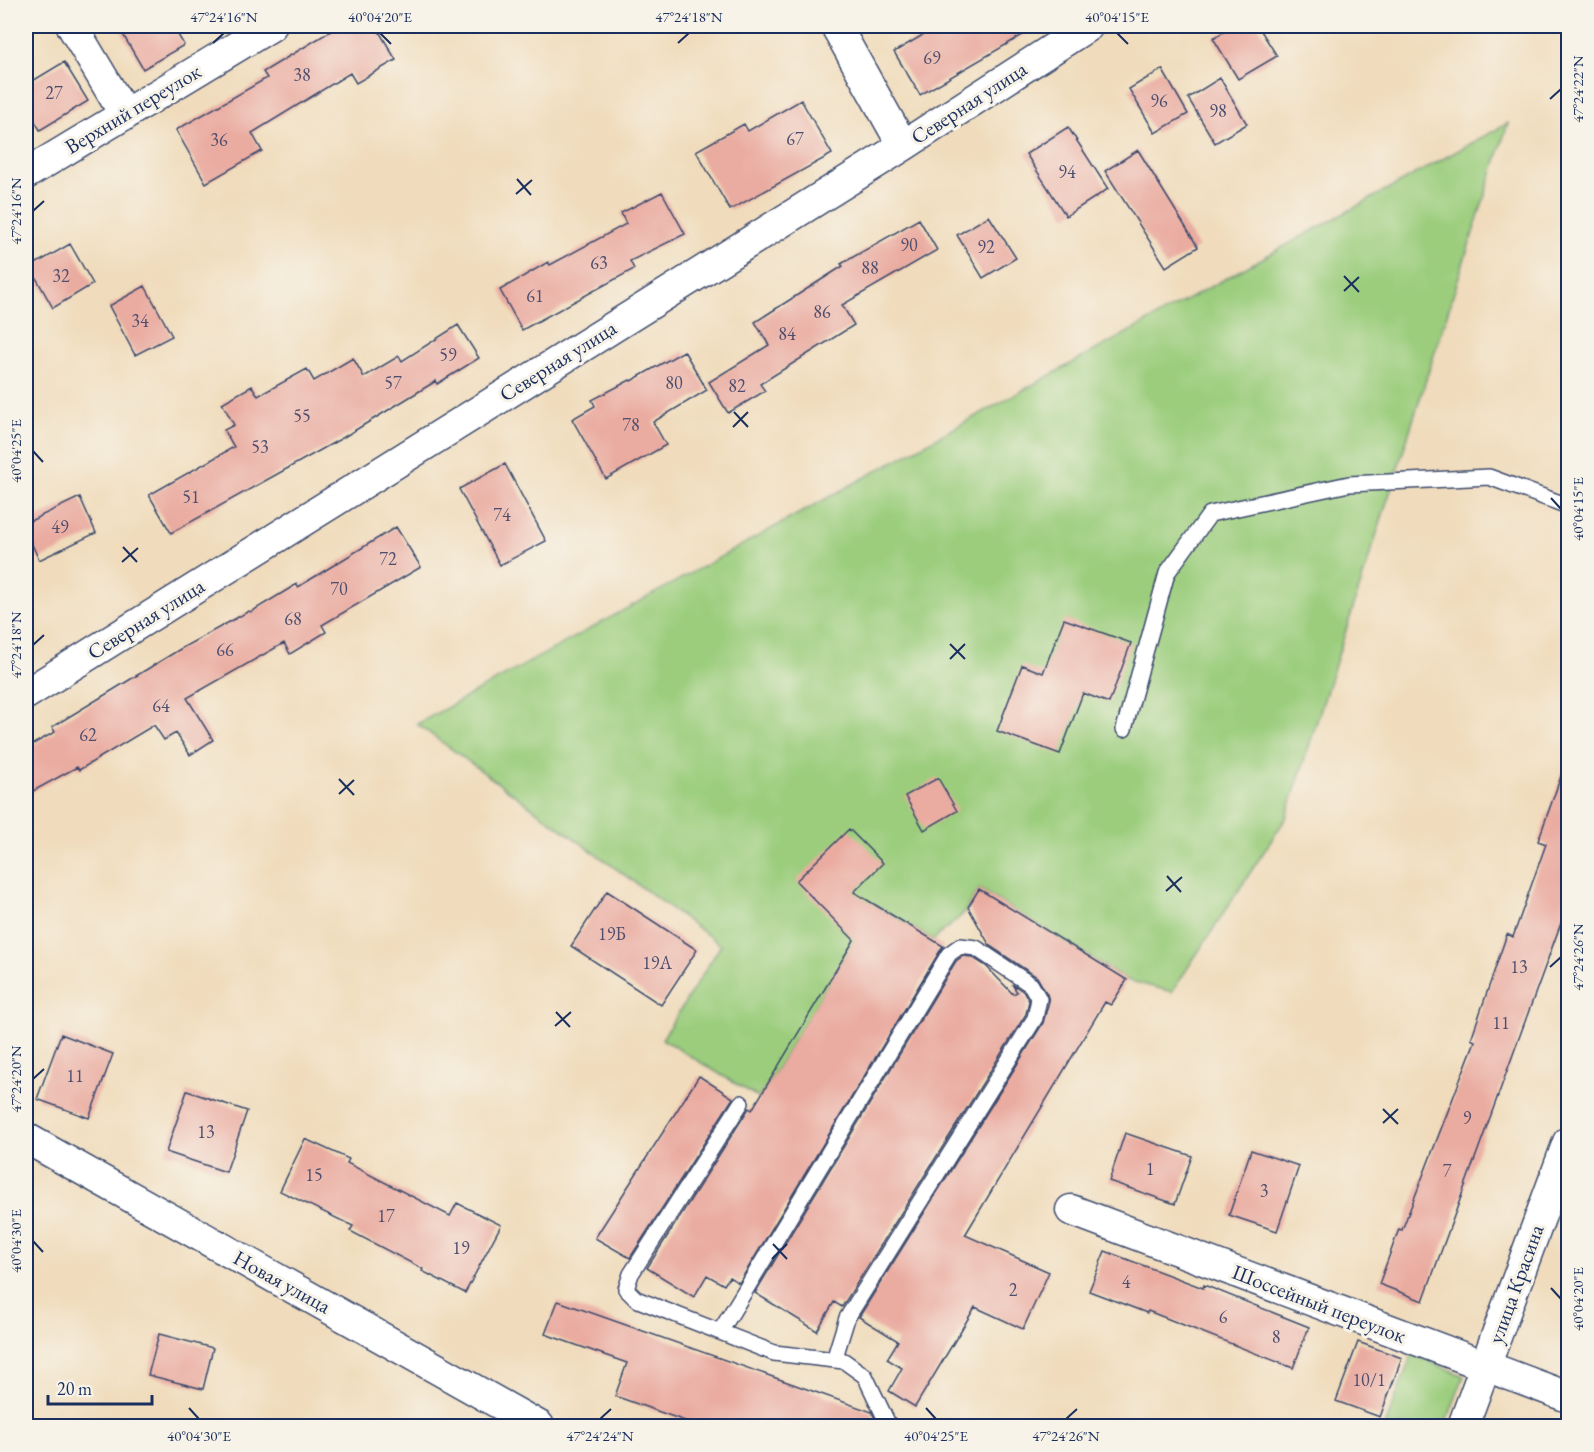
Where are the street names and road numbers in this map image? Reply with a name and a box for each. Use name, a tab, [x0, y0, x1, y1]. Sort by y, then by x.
street label: Северная улица	[906, 55, 1032, 150]
street label: Верхний переулок	[60, 57, 206, 160]
street label: Северная улица	[494, 314, 622, 407]
street label: Северная улица	[82, 572, 210, 665]
street label: улица Красина	[1482, 1220, 1550, 1347]
street label: Новая улица	[229, 1244, 336, 1320]
street label: Шоссейный переулок	[1229, 1258, 1410, 1349]

